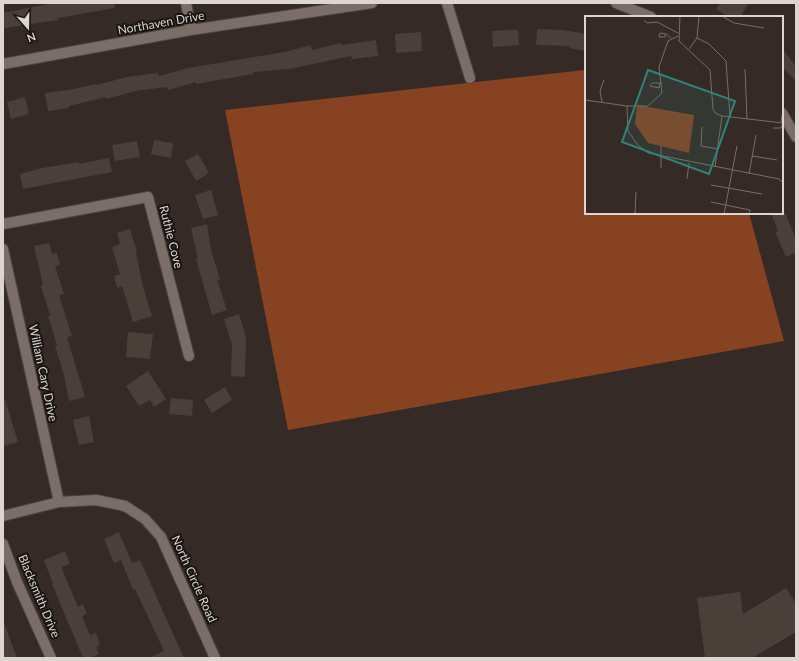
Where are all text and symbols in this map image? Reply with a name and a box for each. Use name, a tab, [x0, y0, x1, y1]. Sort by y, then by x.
north arrow	[8, 8, 48, 48]
street label: Northaven Drive	[116, 8, 205, 38]
inset map	[585, 16, 783, 214]
text: N	[25, 30, 38, 45]
street label: Ruthie Cove	[156, 204, 187, 270]
street label: William Cary Drive	[26, 323, 61, 423]
street label: North Circle Road	[169, 533, 220, 625]
street label: Blacksmith Drive	[15, 552, 64, 640]

